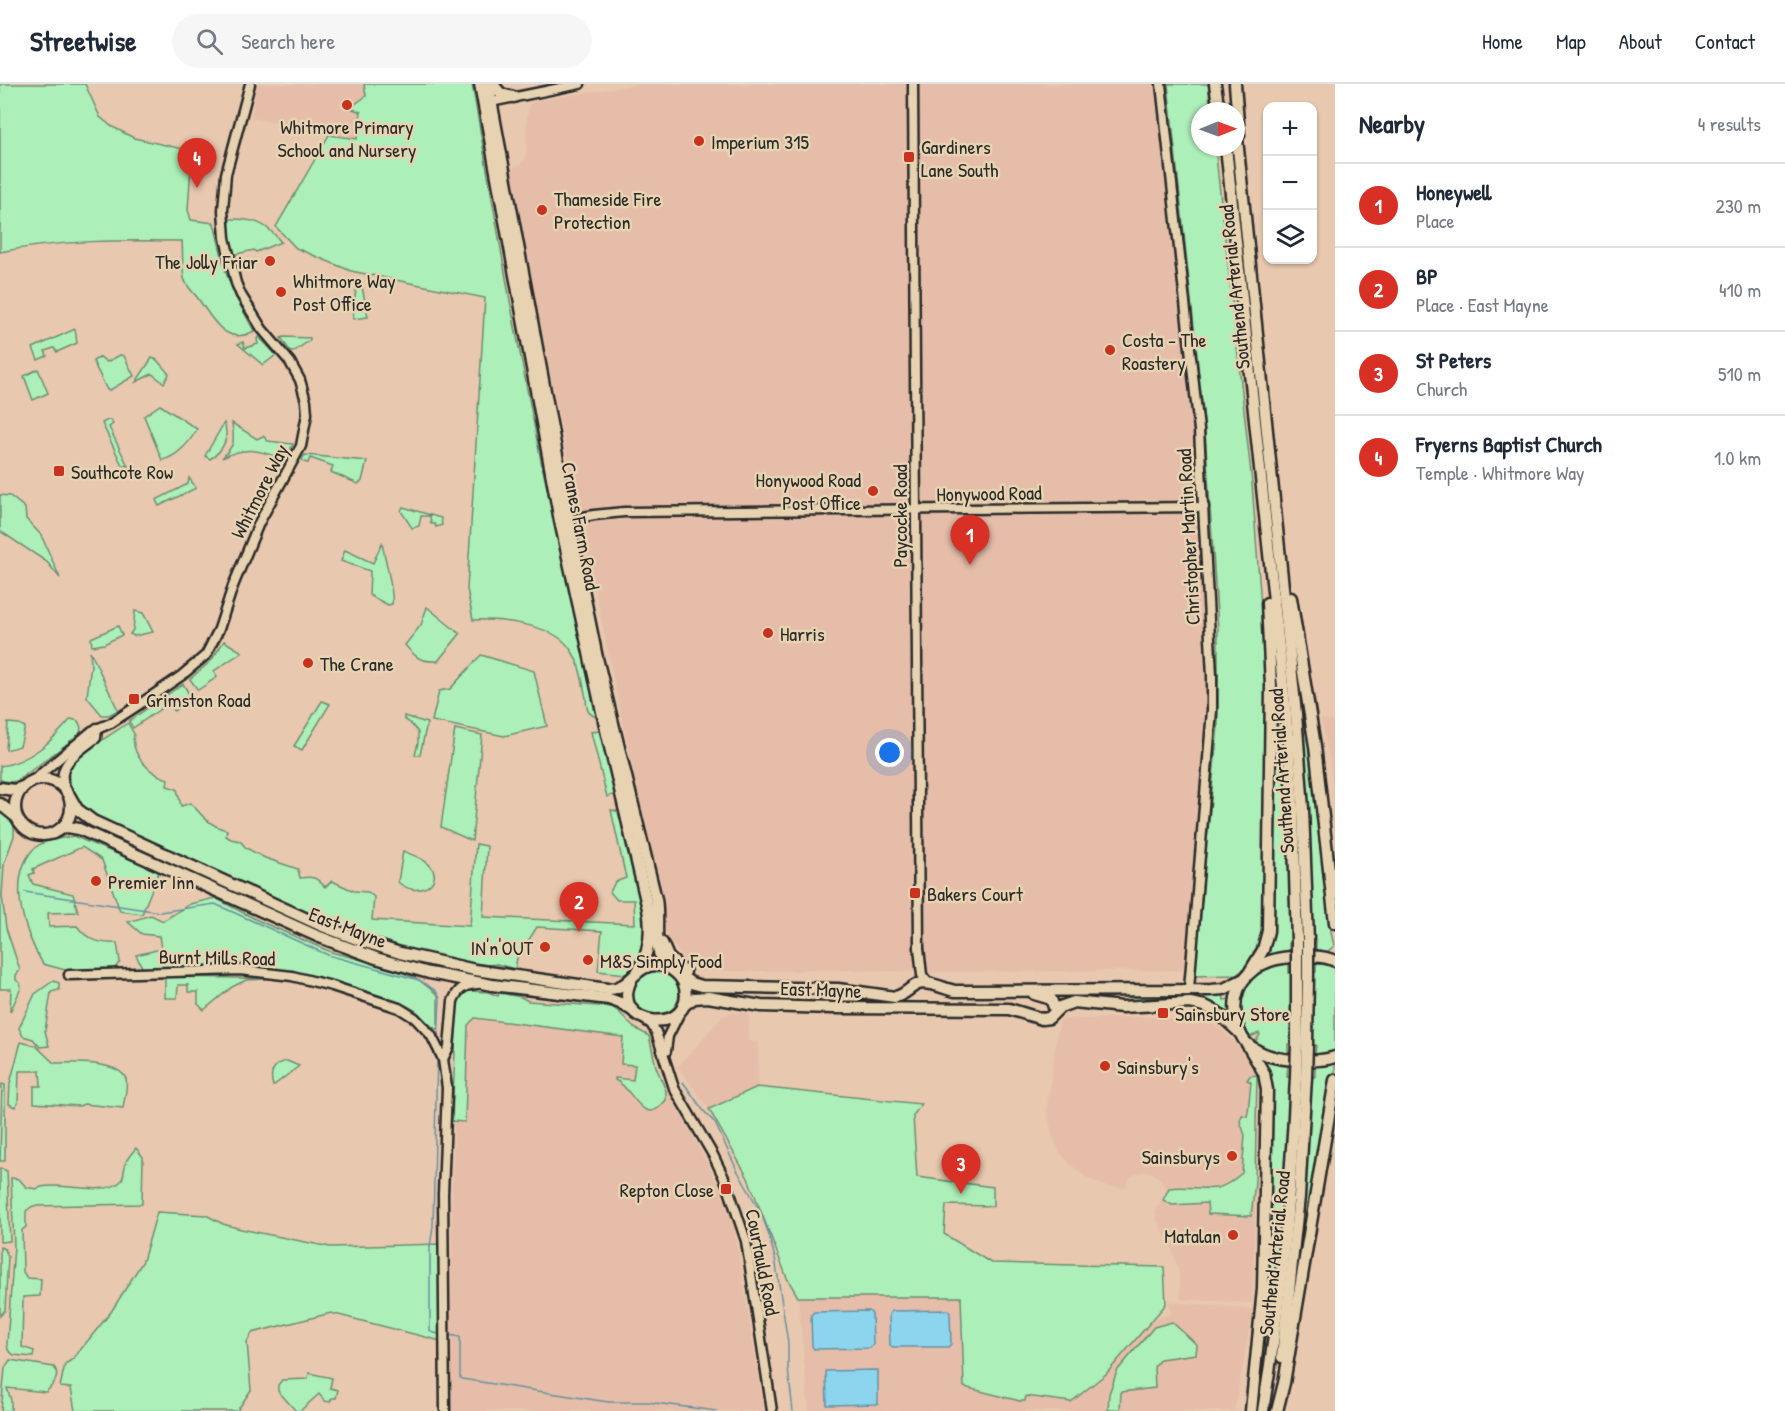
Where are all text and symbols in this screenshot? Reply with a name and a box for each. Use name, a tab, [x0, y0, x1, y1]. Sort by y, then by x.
search box	[172, 14, 592, 68]
text: Streetwise	[30, 22, 136, 60]
icon: search	[193, 25, 226, 58]
text: Search here	[241, 26, 335, 56]
text: Home	[1482, 27, 1523, 56]
text: Map	[1556, 27, 1586, 56]
text: About	[1619, 27, 1662, 56]
text: Contact	[1695, 27, 1755, 56]
marker: Whitmore Primary School and Nursery	[340, 98, 354, 112]
north arrow	[1191, 102, 1245, 156]
map controls	[1263, 102, 1317, 264]
button: +	[1263, 102, 1317, 156]
text: Nearby	[1359, 106, 1425, 141]
text: 4 results	[1698, 110, 1761, 137]
place label: Whitmore Primary School and Nursery	[278, 113, 416, 163]
place label: Imperium 315	[711, 128, 809, 155]
place label: Gardiners Lane South	[921, 133, 998, 183]
marker: Imperium 315	[692, 134, 706, 148]
pin: 4	[178, 138, 216, 188]
marker: Gardiners Lane South	[902, 150, 916, 164]
button: −	[1263, 156, 1317, 210]
text: Honeywell	[1416, 177, 1492, 207]
place label: Thameside Fire Protection	[554, 185, 661, 235]
text: 1	[1375, 192, 1382, 219]
text: 230 m	[1716, 192, 1761, 219]
marker: Thameside Fire Protection	[535, 203, 549, 217]
street label: Southend Arterial Road	[1212, 203, 1256, 370]
text: Place	[1416, 207, 1455, 234]
button: layers	[1263, 210, 1317, 264]
place label: The Jolly Friar	[155, 248, 258, 275]
marker: The Jolly Friar	[263, 254, 277, 268]
text: BP	[1416, 261, 1438, 291]
place label: Whitmore Way Post Office	[293, 267, 396, 317]
text: 2	[1374, 276, 1383, 303]
text: 410 m	[1719, 276, 1761, 303]
marker: Whitmore Way Post Office	[274, 285, 288, 299]
text: Place · East Mayne	[1416, 291, 1549, 318]
place label: Costa - The Roastery	[1122, 326, 1206, 376]
marker: Costa - The Roastery	[1103, 343, 1117, 357]
text: St Peters	[1416, 345, 1491, 375]
text: 3	[1374, 360, 1383, 387]
text: 510 m	[1718, 360, 1761, 387]
text: Church	[1416, 375, 1467, 402]
text: Fryerns Baptist Church	[1416, 429, 1602, 459]
street label: Whitmore Way	[224, 439, 294, 543]
text: 4	[1375, 444, 1382, 471]
text: 1.0 km	[1714, 444, 1761, 471]
street label: Christopher Martin Road	[1170, 448, 1206, 626]
place label: Southcote Row	[71, 458, 173, 485]
text: Temple · Whitmore Way	[1416, 459, 1585, 486]
street label: Cranes Farm Road	[555, 460, 607, 592]
marker: Southcote Row	[52, 464, 66, 478]
street label: Paycocke Road	[886, 464, 913, 568]
place label: Honywood Road Post Office	[756, 466, 861, 516]
street label: Honywood Road	[936, 479, 1042, 507]
marker: Honywood Road Post Office	[866, 484, 880, 498]
pin: 1	[950, 516, 990, 565]
place label: Harris	[780, 620, 825, 647]
marker: Harris	[761, 626, 775, 640]
place label: The Crane	[320, 650, 394, 677]
marker: The Crane	[301, 656, 315, 670]
place label: Grimston Road	[146, 686, 251, 713]
street label: Southend Arterial Road	[1262, 688, 1300, 854]
marker: Grimston Road	[127, 692, 141, 706]
your location	[875, 738, 904, 767]
place label: Premier Inn	[108, 868, 194, 895]
marker: Premier Inn	[89, 874, 103, 888]
place label: Bakers Court	[927, 880, 1024, 907]
pin: 2	[560, 882, 598, 932]
marker: Bakers Court	[908, 886, 922, 900]
street label: East Mayne	[305, 900, 391, 954]
place label: IN'n'OUT	[471, 934, 534, 961]
marker: IN'n'OUT	[538, 940, 552, 954]
street label: Burnt Mills Road	[159, 942, 276, 972]
place label: M&S Simply Food	[600, 947, 722, 974]
marker: M&S Simply Food	[581, 953, 595, 967]
street label: East Mayne	[780, 974, 862, 1004]
place label: Sainsbury Store	[1175, 1000, 1290, 1027]
marker: Sainsbury Store	[1156, 1006, 1170, 1020]
place label: Sainsbury's	[1117, 1053, 1199, 1080]
marker: Sainsbury's	[1098, 1059, 1112, 1073]
place label: Sainsburys	[1142, 1143, 1220, 1170]
pin: 3	[942, 1144, 980, 1194]
marker: Sainsburys	[1225, 1149, 1239, 1163]
street label: Southend Arterial Road	[1252, 1169, 1296, 1336]
place label: Repton Close	[620, 1176, 714, 1203]
marker: Repton Close	[719, 1182, 733, 1196]
street label: Courtauld Road	[739, 1206, 787, 1318]
place label: Matalan	[1164, 1222, 1221, 1249]
marker: Matalan	[1226, 1228, 1240, 1242]

